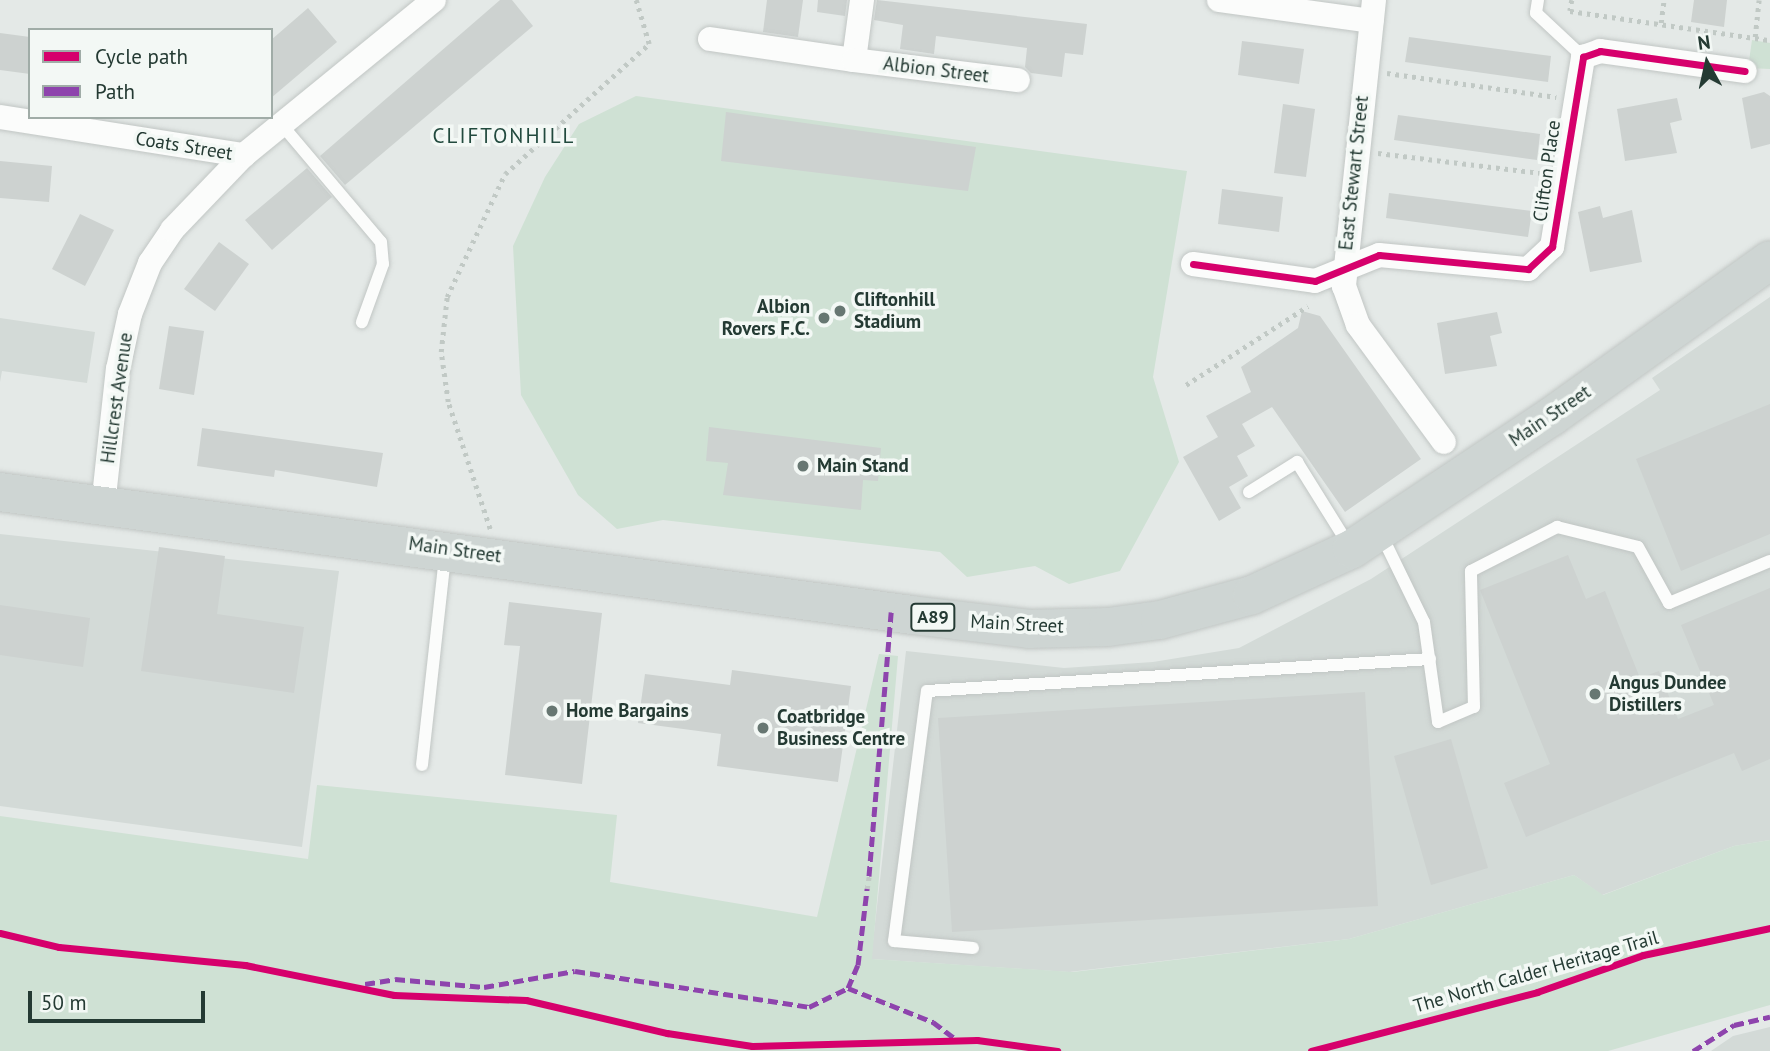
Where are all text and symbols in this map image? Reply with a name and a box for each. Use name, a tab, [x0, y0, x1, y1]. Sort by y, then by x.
legend	[28, 28, 273, 119]
north arrow	[1672, 28, 1742, 98]
text: N	[1696, 29, 1712, 55]
text: Cycle path	[95, 43, 188, 70]
street label: Albion Street	[882, 52, 990, 88]
text: Path	[95, 78, 135, 105]
street label: East Stewart Street	[1335, 95, 1373, 251]
street label: Clifton Place	[1529, 119, 1565, 223]
district label: CLIFTONHILL	[434, 123, 574, 149]
street label: Coats Street	[134, 127, 234, 165]
place label: Cliftonhill Stadium	[854, 289, 935, 333]
place label: Albion Rovers F.C.	[722, 296, 810, 340]
marker: Cliftonhill Stadium	[832, 303, 848, 319]
marker: Albion Rovers F.C.	[816, 310, 832, 326]
street label: Hillcrest Avenue	[96, 331, 138, 465]
street label: Main Street	[1505, 380, 1595, 452]
place label: Main Stand	[817, 455, 909, 477]
marker: Main Stand	[795, 458, 811, 474]
street label: Main Street	[407, 532, 503, 568]
road number: A89	[910, 602, 956, 632]
street label: Main Street	[970, 610, 1064, 638]
place label: Angus Dundee Distillers	[1609, 672, 1726, 716]
marker: Angus Dundee Distillers	[1587, 686, 1603, 702]
place label: Home Bargains	[566, 700, 689, 722]
marker: Home Bargains	[544, 703, 560, 719]
place label: Coatbridge Business Centre	[777, 706, 905, 750]
marker: Coatbridge Business Centre	[755, 720, 771, 736]
street label: The North Calder Heritage Trail	[1411, 926, 1661, 1018]
scale bar	[32, 978, 208, 1022]
text: 50 m	[41, 989, 87, 1016]

